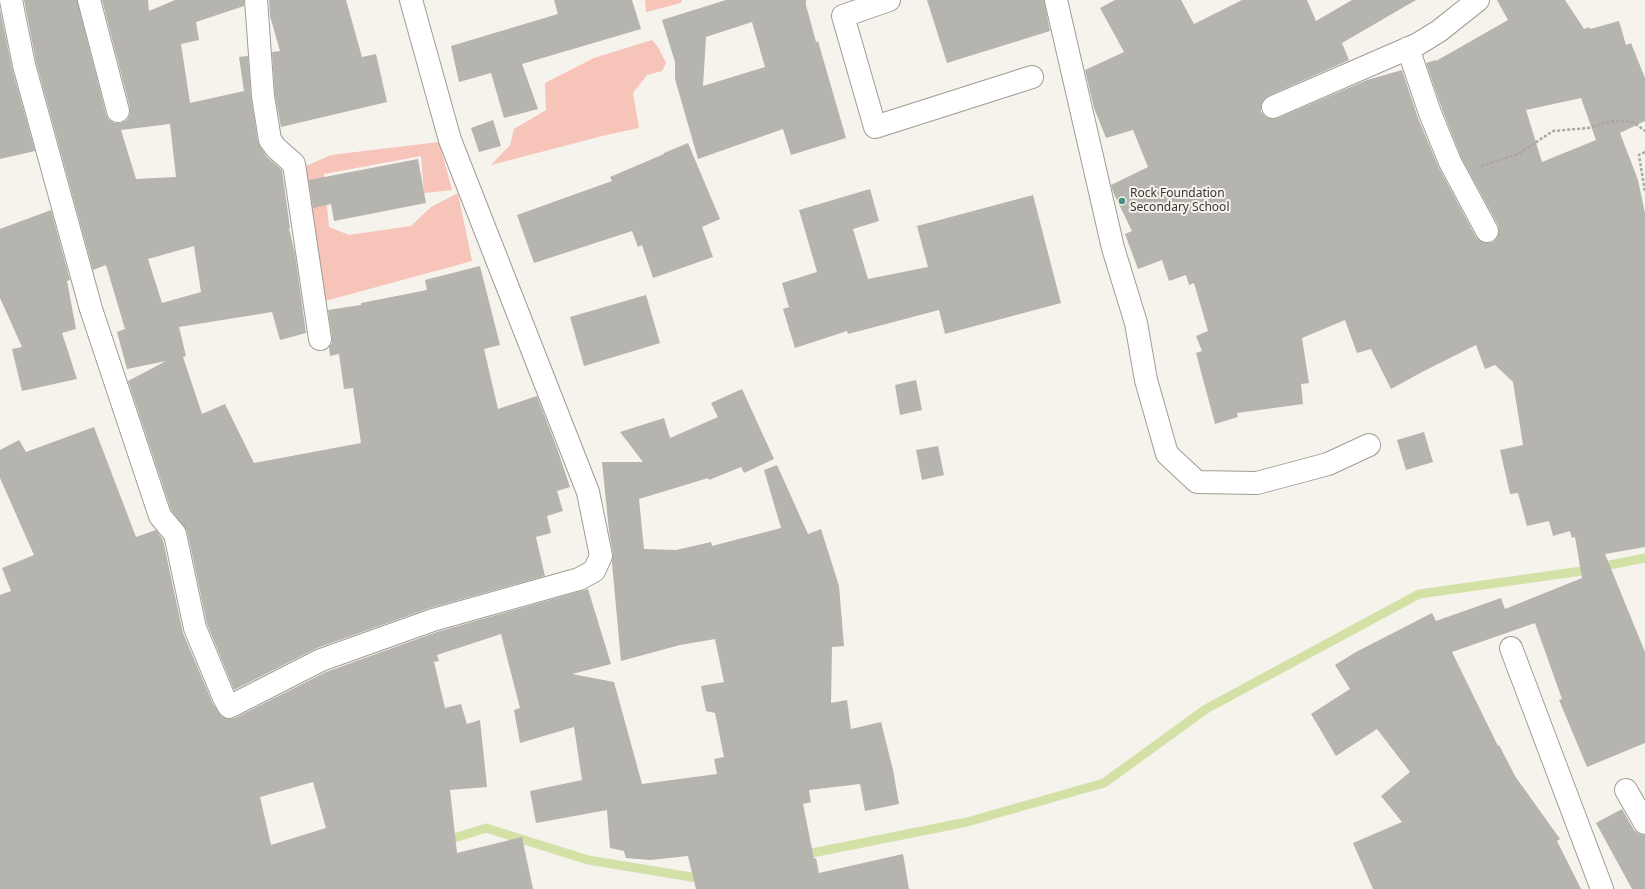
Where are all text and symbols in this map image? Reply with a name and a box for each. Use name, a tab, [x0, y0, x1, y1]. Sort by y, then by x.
place label: Rock Foundation Secondary School	[1130, 187, 1229, 215]
marker: Rock Foundation Secondary School	[1117, 196, 1127, 206]

